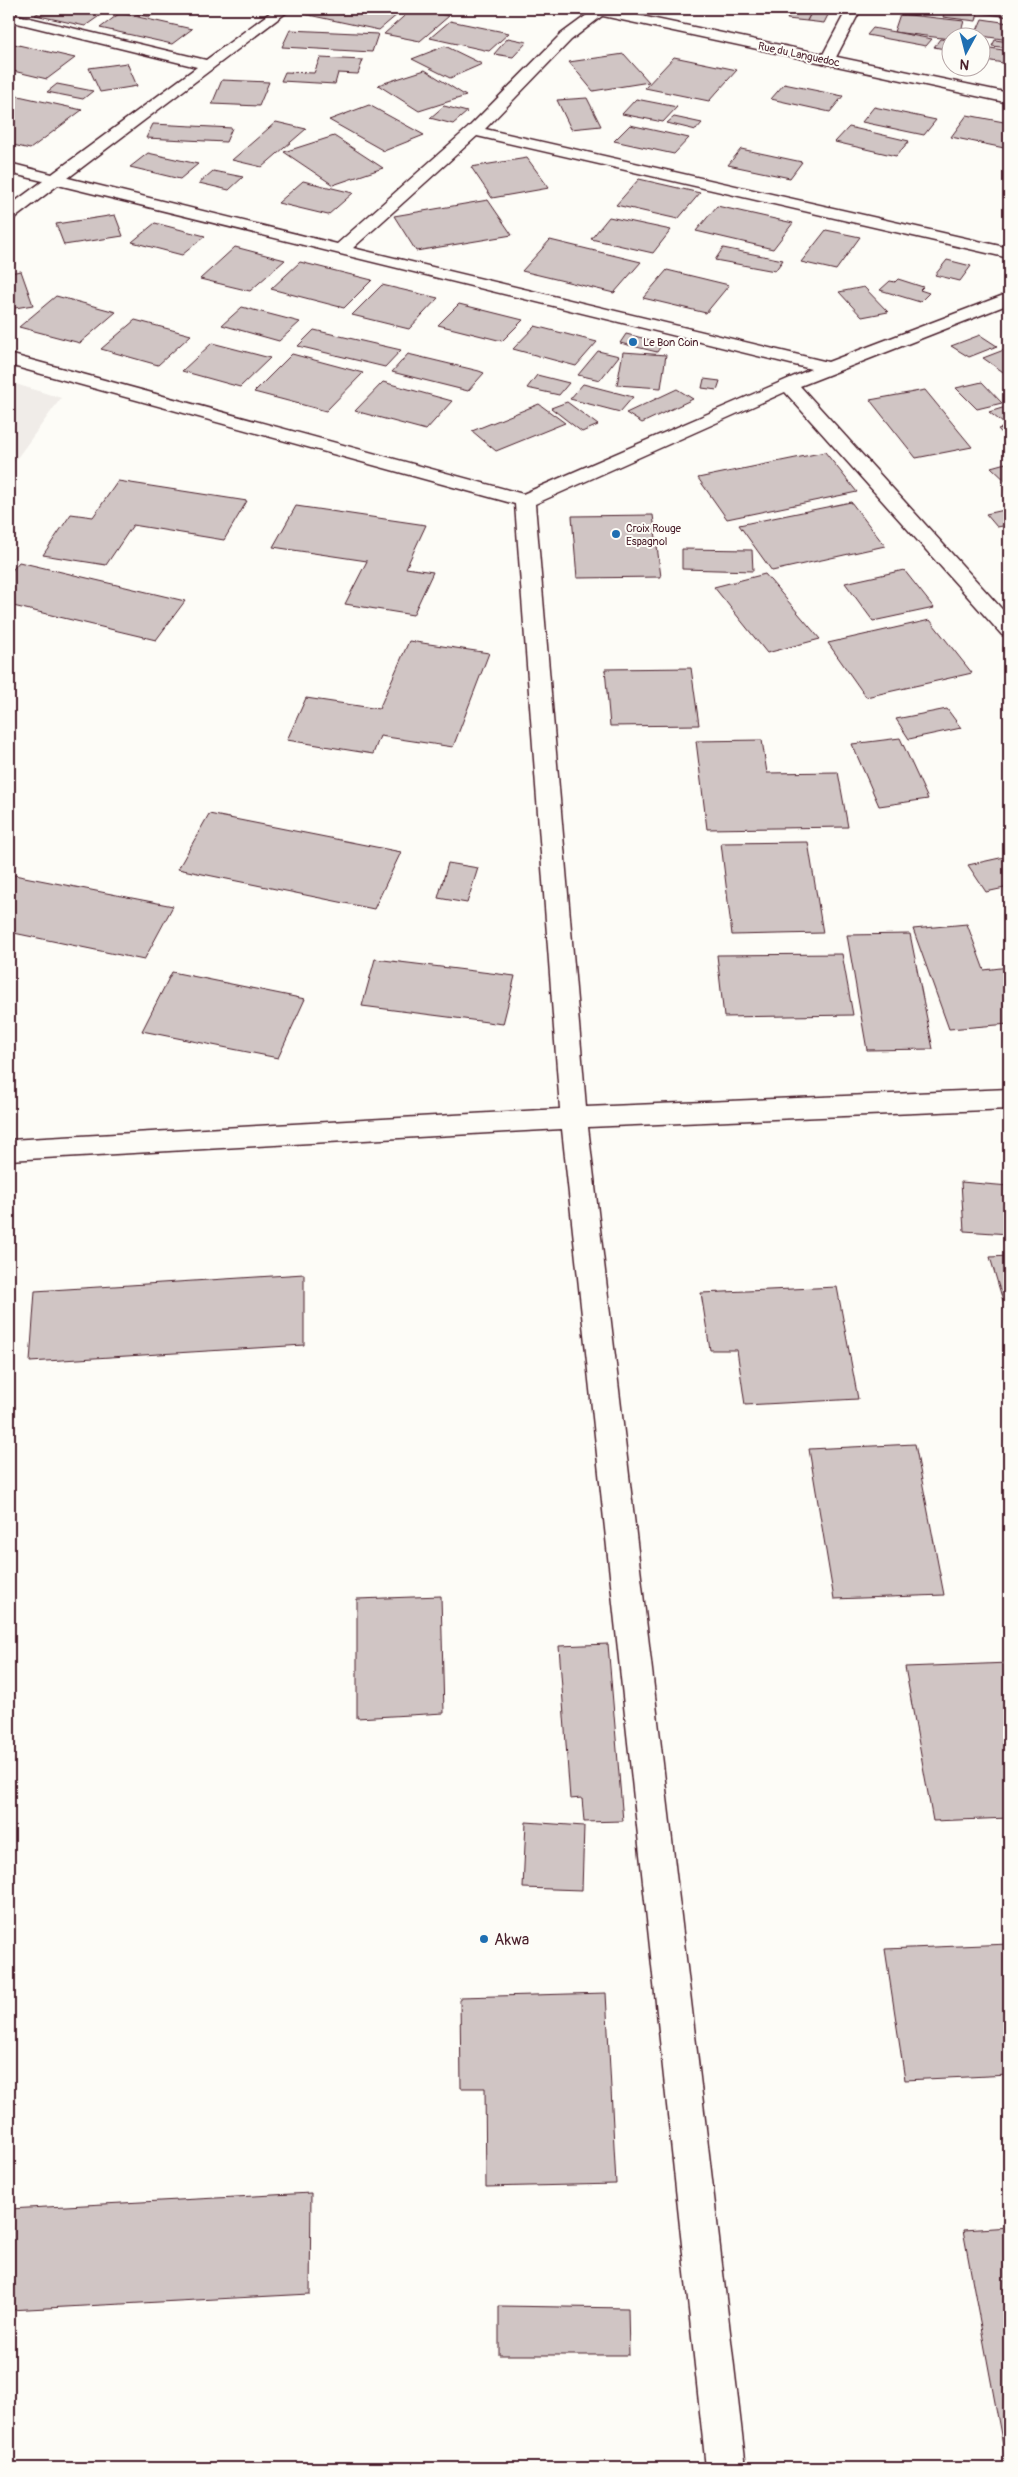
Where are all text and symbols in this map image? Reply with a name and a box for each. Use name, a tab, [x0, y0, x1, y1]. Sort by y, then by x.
north arrow	[940, 28, 990, 78]
street label: Rue du Languedoc	[757, 39, 841, 70]
text: N	[959, 55, 970, 73]
marker: Le Bon Coin	[627, 336, 639, 348]
place label: Le Bon Coin	[643, 336, 698, 349]
place label: Croix Rouge Espagnol	[626, 522, 682, 548]
marker: Croix Rouge Espagnol	[610, 528, 622, 540]
place label: Akwa	[494, 1930, 529, 1950]
marker: Akwa	[478, 1933, 490, 1945]

